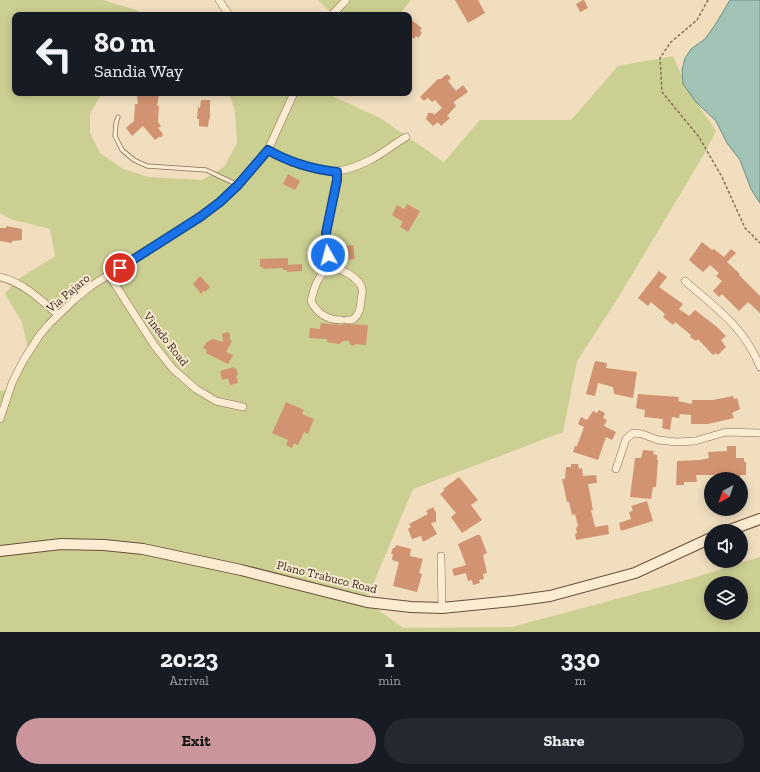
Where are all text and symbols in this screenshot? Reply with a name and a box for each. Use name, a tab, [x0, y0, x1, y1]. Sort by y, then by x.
text: 80 m	[94, 26, 155, 59]
icon: left	[28, 28, 80, 80]
text: Sandia Way	[94, 60, 183, 82]
position arrow	[307, 234, 349, 276]
pin	[103, 251, 137, 285]
icon: arrive	[109, 257, 131, 279]
street label: Via Pajaro	[43, 271, 93, 316]
street label: Vinedo Road	[140, 308, 192, 369]
north arrow	[704, 472, 748, 516]
map controls	[704, 472, 748, 620]
button: sound	[704, 524, 748, 568]
street label: Plano Trabuco Road	[275, 558, 379, 596]
button: layers	[704, 576, 748, 620]
text: 20:23	[160, 644, 218, 673]
text: 1	[385, 644, 394, 673]
text: 330	[561, 644, 600, 673]
text: Arrival	[170, 673, 209, 688]
text: min	[378, 673, 401, 688]
text: m	[575, 673, 586, 688]
button: Exit	[16, 718, 376, 764]
button: Share	[384, 718, 744, 764]

